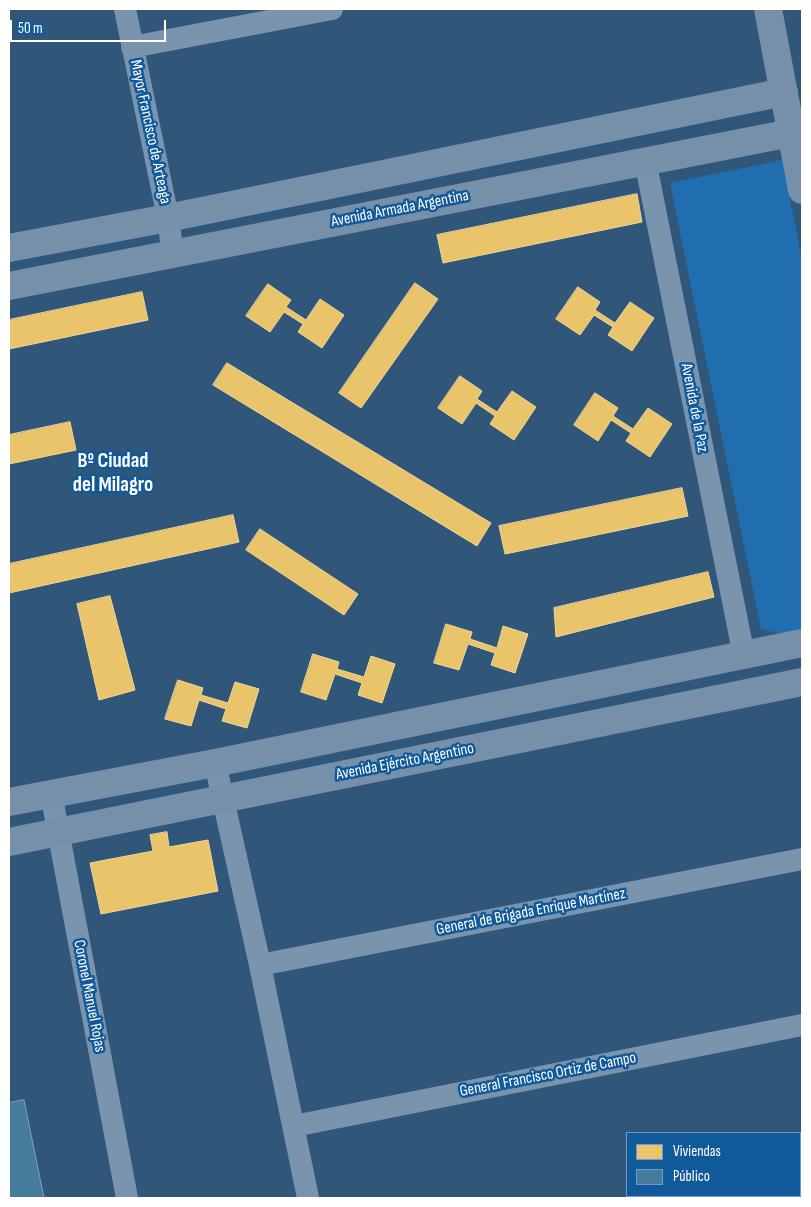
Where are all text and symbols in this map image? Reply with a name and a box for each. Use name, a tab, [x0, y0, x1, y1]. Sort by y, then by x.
scale bar	[12, 10, 169, 42]
text: 50 m	[18, 19, 43, 38]
street label: Mayor Francisco de Arteaga	[125, 58, 175, 206]
street label: Avenida Armada Argentina	[330, 186, 470, 232]
street label: Avenida de la Paz	[676, 362, 712, 454]
district label: Bº Ciudad del Milagro	[73, 449, 153, 499]
street label: Avenida Ejército Argentino	[334, 739, 476, 785]
street label: General de Brigada Enrique Martínez	[435, 884, 627, 940]
street label: Coronel Manuel Rojas	[69, 938, 109, 1054]
street label: General Francisco Ortiz de Campo	[458, 1048, 638, 1102]
legend	[626, 1132, 801, 1197]
text: Viviendas	[673, 1142, 721, 1161]
text: Público	[673, 1167, 710, 1186]

